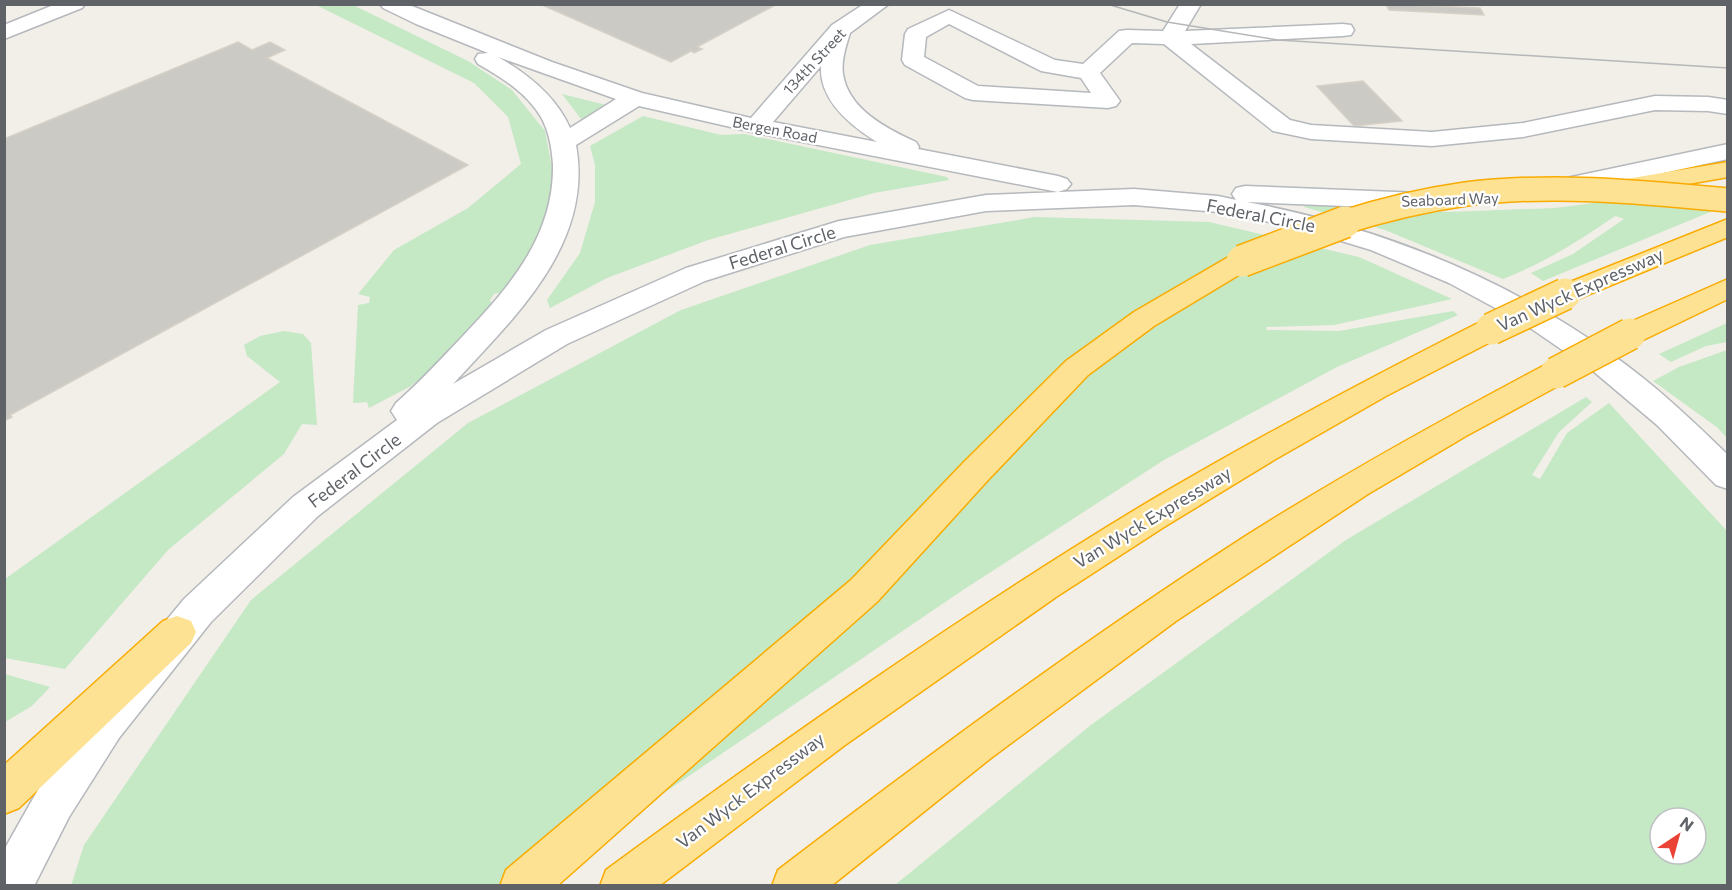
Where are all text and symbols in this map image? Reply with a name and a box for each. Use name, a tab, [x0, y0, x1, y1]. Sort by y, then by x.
street label: 134th Street	[779, 24, 849, 98]
street label: Bergen Road	[731, 112, 819, 146]
street label: Seaboard Way	[1401, 188, 1499, 210]
street label: Federal Circle	[1205, 194, 1317, 236]
street label: Federal Circle	[726, 220, 838, 274]
street label: Van Wyck Expressway	[1493, 242, 1667, 336]
street label: Federal Circle	[303, 428, 405, 512]
street label: Van Wyck Expressway	[1069, 461, 1235, 573]
street label: Van Wyck Expressway	[672, 727, 828, 853]
north arrow	[1648, 806, 1708, 866]
text: N	[1677, 812, 1698, 835]

